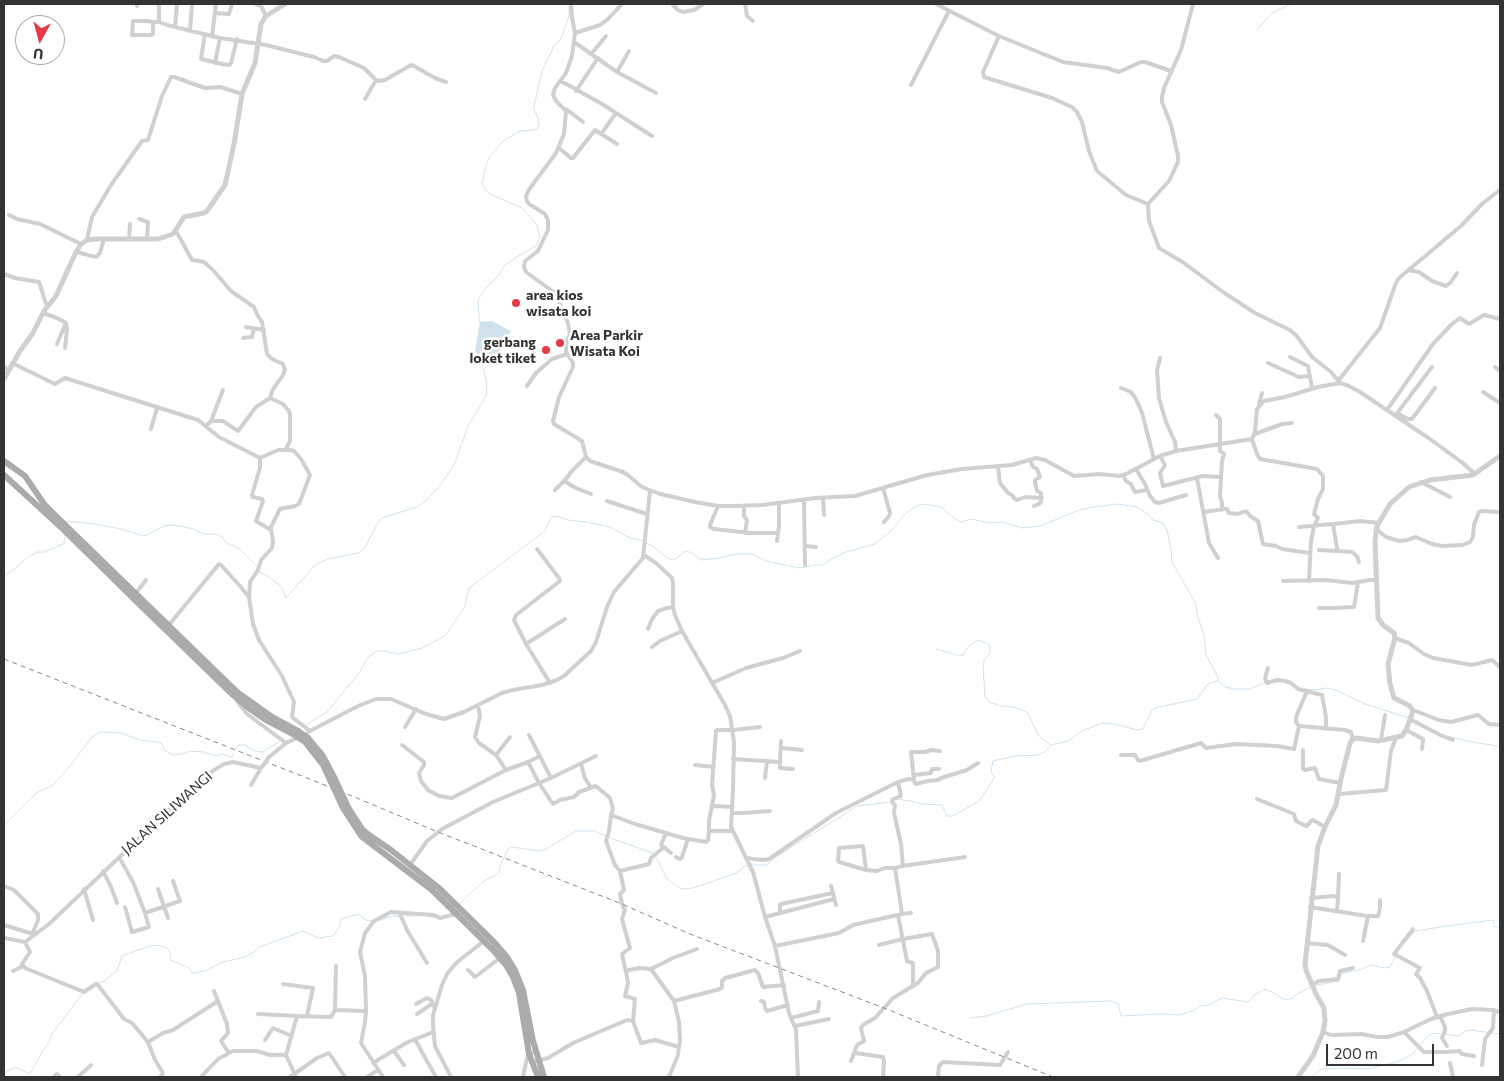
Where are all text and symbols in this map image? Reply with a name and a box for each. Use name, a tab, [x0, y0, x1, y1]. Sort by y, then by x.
north arrow	[15, 15, 65, 65]
text: U	[32, 45, 44, 63]
place label: area kios wisata koi	[526, 287, 591, 320]
marker: area kios wisata koi	[510, 297, 522, 309]
place label: Area Parkir Wisata Koi	[570, 327, 643, 360]
place label: gerbang loket tiket	[470, 334, 536, 367]
marker: Area Parkir Wisata Koi	[554, 337, 566, 349]
marker: gerbang loket tiket	[540, 344, 552, 356]
street label: JALAN SILIWANGI	[118, 768, 216, 858]
scale bar	[1329, 1034, 1436, 1066]
text: 200 m	[1334, 1044, 1378, 1062]

